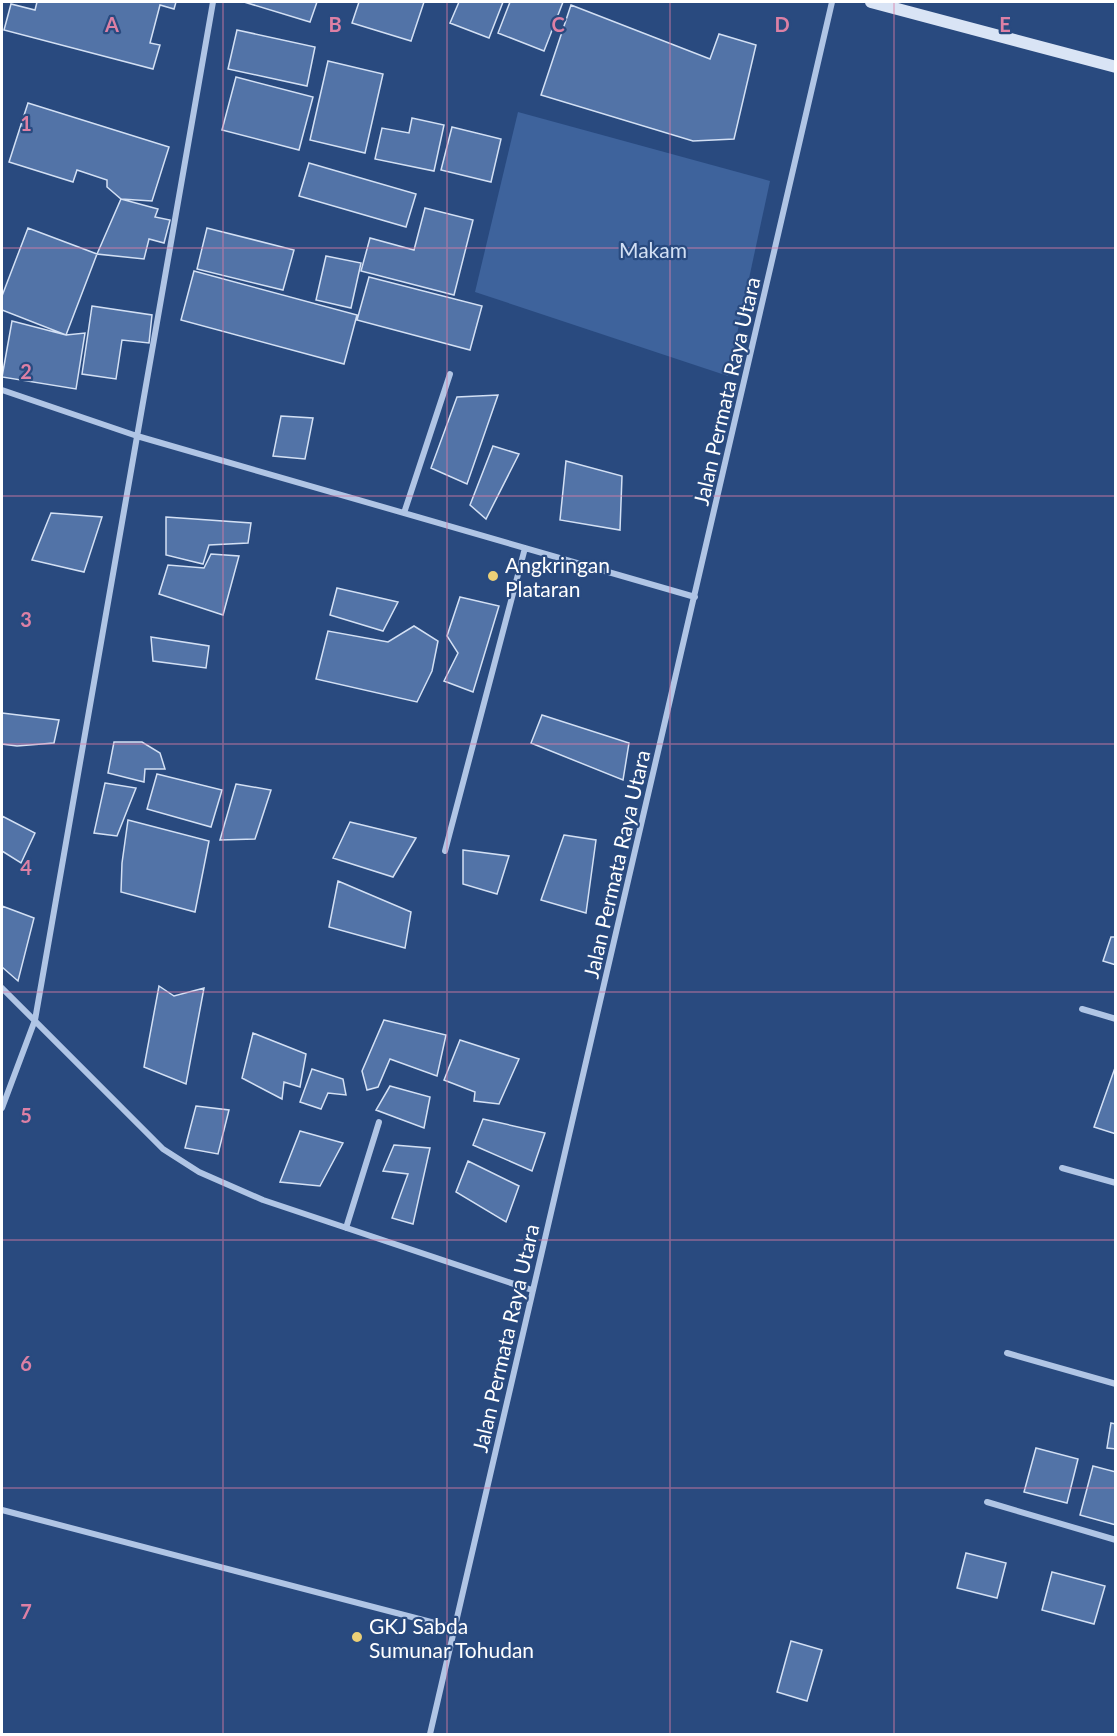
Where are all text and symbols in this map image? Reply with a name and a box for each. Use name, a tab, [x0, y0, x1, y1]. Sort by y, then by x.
text: A	[104, 12, 119, 36]
text: B	[328, 12, 342, 36]
text: C	[551, 12, 565, 36]
text: D	[774, 12, 790, 36]
text: E	[999, 12, 1011, 36]
text: 1	[20, 111, 32, 135]
park label: Makam	[619, 237, 687, 262]
street label: Jalan Permata Raya Utara	[688, 274, 764, 508]
text: 2	[20, 359, 32, 383]
place label: Angkringan Plataran	[505, 552, 610, 601]
marker: Angkringan Plataran	[486, 569, 500, 583]
text: 3	[20, 607, 32, 631]
street label: Jalan Permata Raya Utara	[578, 747, 654, 981]
text: 4	[20, 855, 32, 879]
text: 5	[20, 1103, 32, 1127]
street label: Jalan Permata Raya Utara	[467, 1221, 543, 1455]
text: 6	[20, 1351, 32, 1375]
text: 7	[20, 1599, 32, 1623]
place label: GKJ Sabda Sumunar Tohudan	[369, 1613, 534, 1662]
marker: GKJ Sabda Sumunar Tohudan	[350, 1630, 364, 1644]

